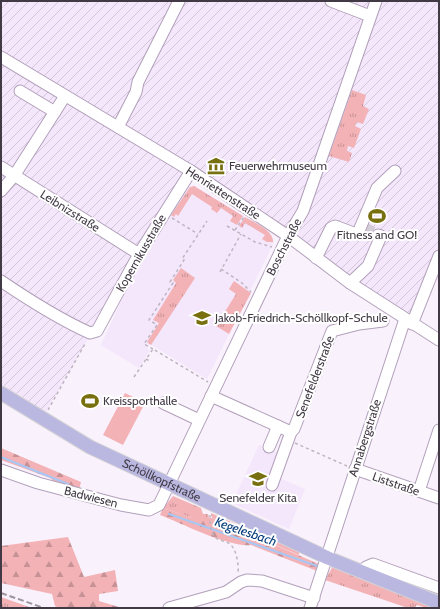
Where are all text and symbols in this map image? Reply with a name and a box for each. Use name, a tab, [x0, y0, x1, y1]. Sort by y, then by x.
museum icon: Feuerwehrmuseum	[206, 156, 226, 176]
place label: Feuerwehrmuseum	[229, 158, 327, 173]
street label: Henriettenstraße	[183, 163, 263, 222]
street label: Leibnizstraße	[38, 186, 103, 235]
sports icon: Fitness and GO!	[367, 206, 387, 226]
street label: Kopernikusstraße	[112, 211, 169, 294]
street label: Boschstraße	[263, 216, 304, 278]
place label: Fitness and GO!	[337, 227, 417, 242]
school or university icon: Jakob-Friedrich-Schöllkopf-Schule	[192, 308, 212, 328]
place label: Jakob-Friedrich-Schöllkopf-Schule	[214, 310, 388, 325]
street label: Senefelderstraße	[292, 334, 337, 420]
sports icon: Kreissporthalle	[80, 391, 100, 411]
place label: Kreissporthalle	[103, 393, 177, 408]
street label: Annabergstraße	[345, 397, 384, 478]
street label: Schöllkopfstraße	[120, 455, 203, 505]
street label: Liststraße	[371, 468, 422, 499]
school or university icon: Senefelder Kita	[248, 469, 268, 489]
street label: Badwiesen	[63, 483, 120, 510]
place label: Senefelder Kita	[219, 490, 297, 505]
water label: Kegelesbach	[213, 513, 279, 549]

